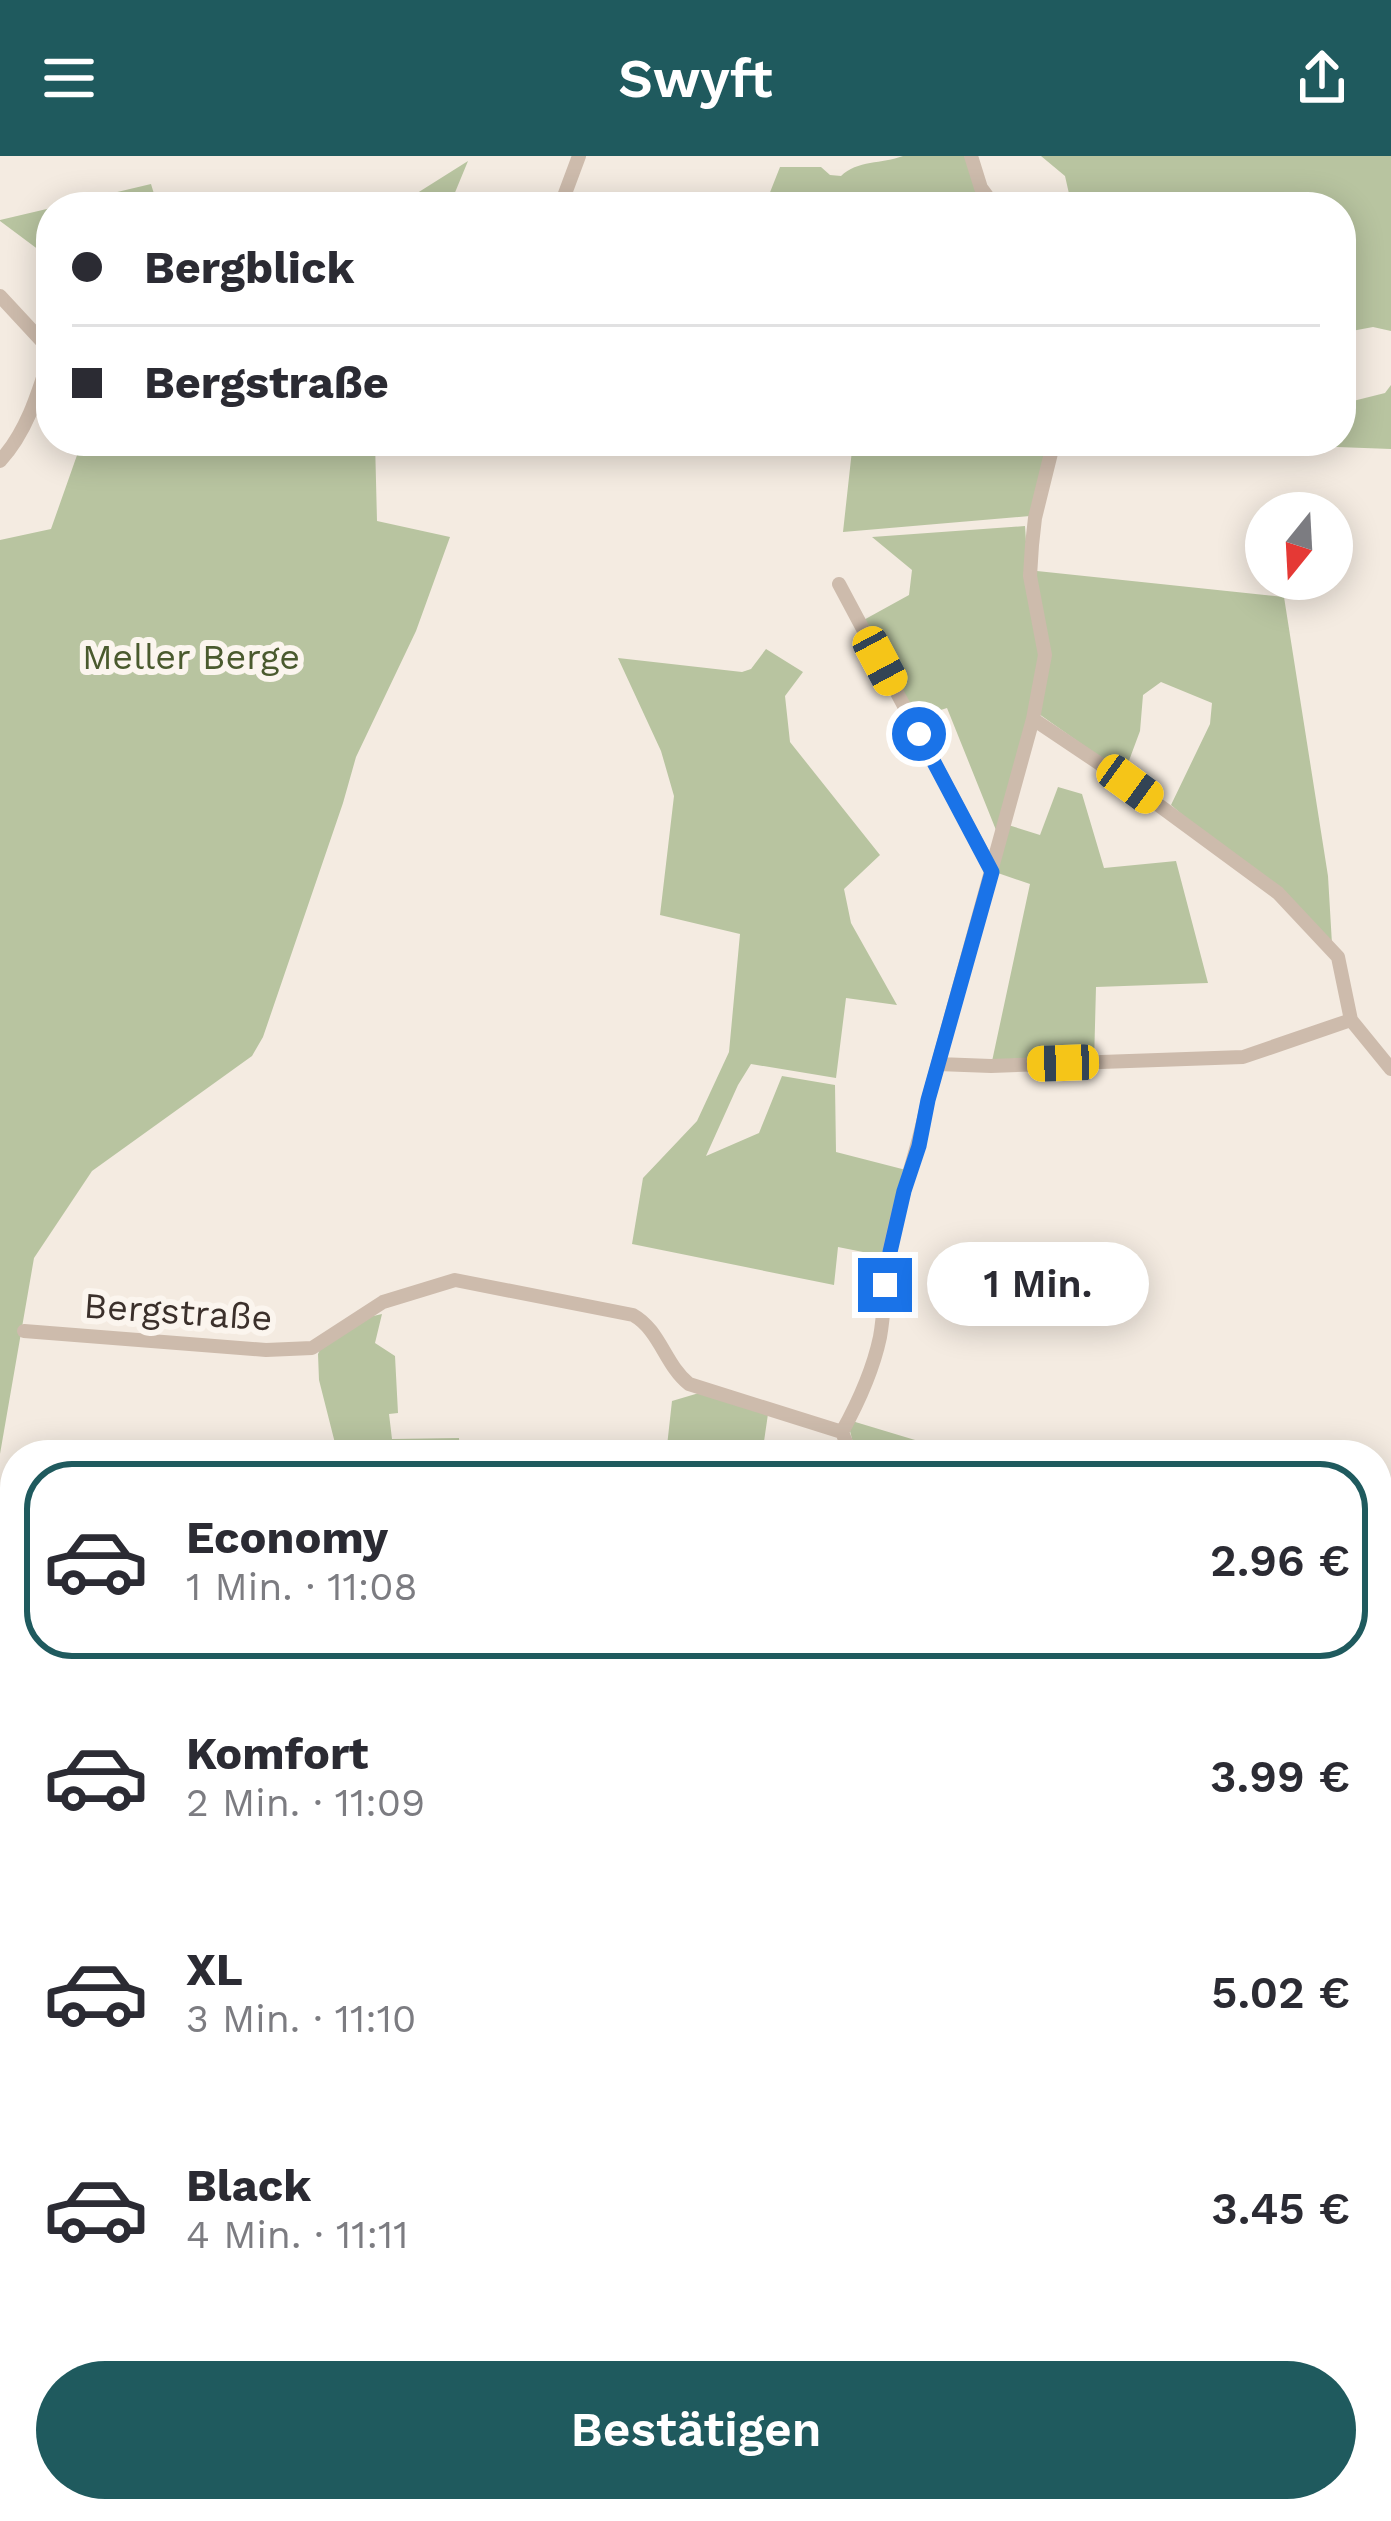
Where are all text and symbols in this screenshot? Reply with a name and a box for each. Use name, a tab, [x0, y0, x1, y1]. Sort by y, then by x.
icon: menu	[36, 45, 102, 111]
icon: share	[1289, 45, 1355, 111]
text: Swyft	[618, 47, 773, 110]
text: Bergblick	[144, 241, 354, 294]
text: Bergstraße	[144, 356, 389, 409]
north arrow	[1245, 492, 1353, 600]
map controls	[1245, 492, 1353, 600]
car	[847, 621, 913, 701]
park label: Meller Berge	[82, 636, 300, 678]
route start	[892, 707, 946, 761]
car	[1090, 748, 1170, 820]
car	[1026, 1044, 1100, 1082]
callout: 1 Min.	[927, 1243, 1149, 1327]
route end	[858, 1258, 912, 1312]
text: 1 Min.	[984, 1261, 1092, 1306]
street label: Bergstraße	[82, 1284, 274, 1340]
icon: car	[42, 1506, 150, 1614]
text: Economy	[186, 1511, 388, 1564]
text: 2.96 €	[1210, 1534, 1350, 1587]
text: 1 Min. · 11:08	[186, 1564, 418, 1609]
icon: car	[42, 1722, 150, 1830]
text: Komfort	[186, 1727, 368, 1780]
text: 3.99 €	[1210, 1750, 1350, 1803]
text: 2 Min. · 11:09	[186, 1780, 425, 1825]
icon: car	[42, 1938, 150, 2046]
text: XL	[186, 1943, 243, 1996]
text: 5.02 €	[1211, 1966, 1350, 2019]
text: 3 Min. · 11:10	[186, 1996, 416, 2041]
icon: car	[42, 2154, 150, 2262]
text: Black	[186, 2159, 311, 2212]
text: 3.45 €	[1211, 2182, 1350, 2235]
text: 4 Min. · 11:11	[186, 2212, 408, 2257]
button: Bestätigen	[36, 2361, 1356, 2499]

